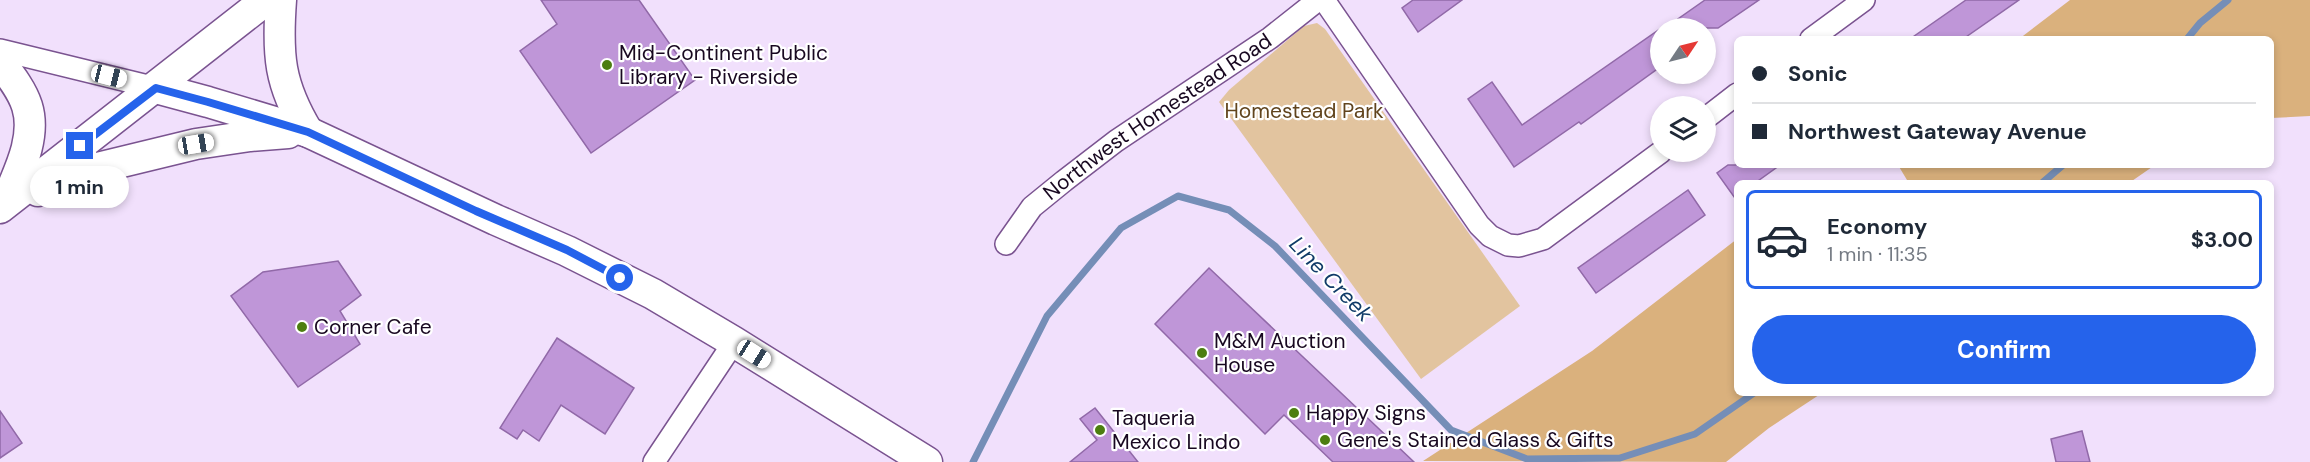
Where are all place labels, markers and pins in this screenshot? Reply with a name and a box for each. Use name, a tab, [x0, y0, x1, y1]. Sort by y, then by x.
place label: Mid-Continent Public Library - Riverside	[619, 39, 828, 91]
marker: Mid-Continent Public Library - Riverside	[600, 58, 614, 72]
place label: Corner Cafe	[314, 313, 432, 341]
marker: Corner Cafe	[295, 320, 309, 334]
place label: M&M Auction House	[1214, 327, 1346, 379]
marker: M&M Auction House	[1195, 346, 1209, 360]
place label: Happy Signs	[1306, 399, 1426, 427]
place label: Taqueria Mexico Lindo	[1112, 404, 1240, 456]
marker: Happy Signs	[1287, 406, 1301, 420]
marker: Taqueria Mexico Lindo	[1093, 423, 1107, 437]
place label: Gene's Stained Glass & Gifts	[1337, 426, 1614, 454]
marker: Gene's Stained Glass & Gifts	[1318, 433, 1332, 447]

